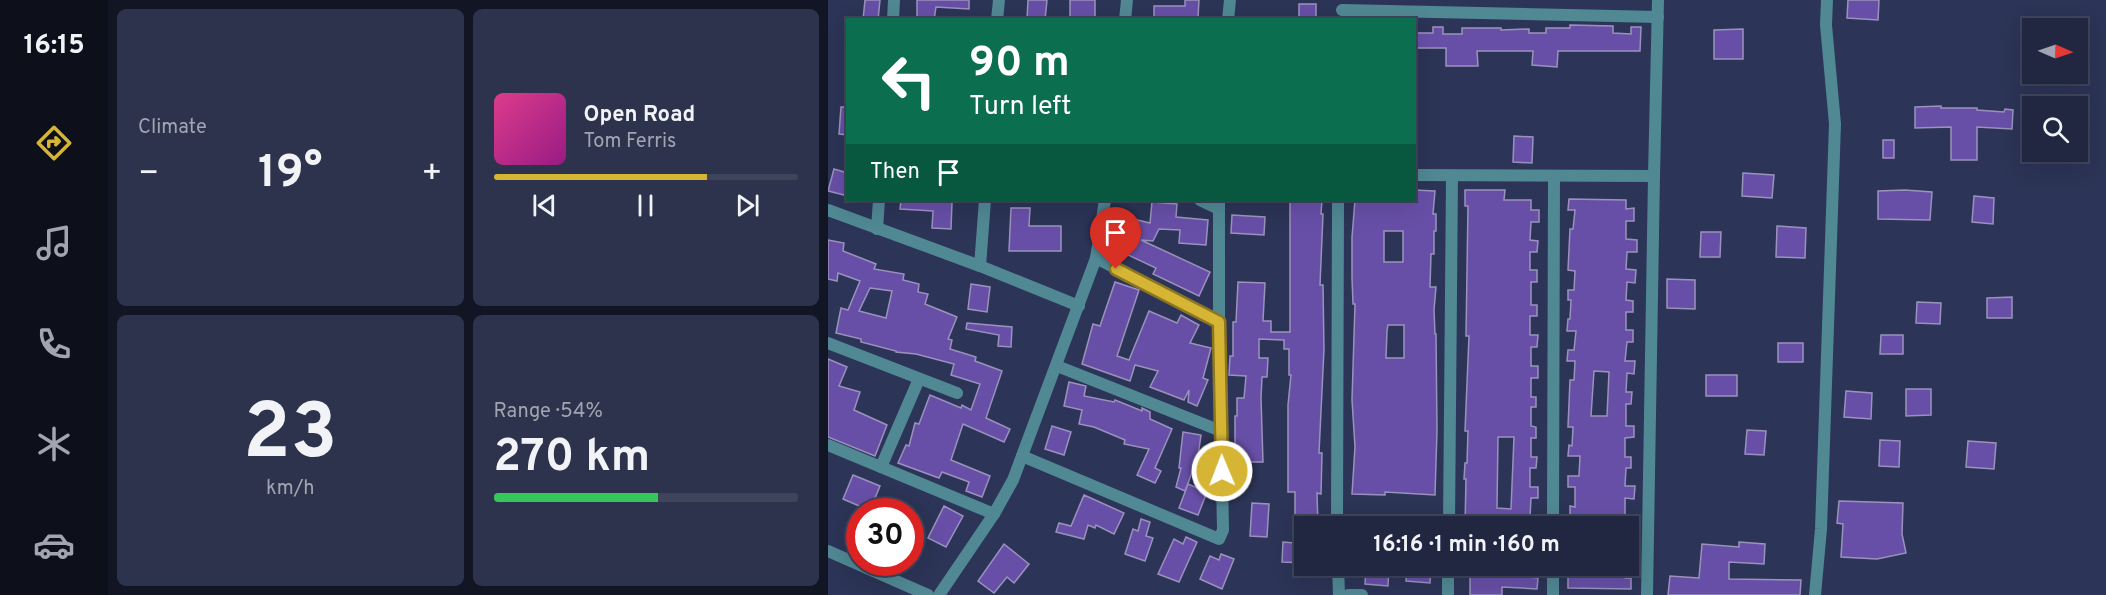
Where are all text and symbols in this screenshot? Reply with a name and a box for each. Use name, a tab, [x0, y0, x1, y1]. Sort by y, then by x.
north arrow	[2022, 18, 2088, 84]
map controls	[2022, 18, 2088, 162]
text: 16:15	[23, 29, 85, 63]
text: 90 m	[969, 38, 1070, 91]
icon: left	[870, 42, 948, 120]
text: Turn left	[969, 90, 1071, 124]
button: search	[2022, 96, 2088, 162]
text: Open Road	[584, 102, 695, 129]
text: Climate	[138, 115, 207, 141]
icon: directions	[33, 122, 75, 164]
text: Tom Ferris	[584, 129, 676, 155]
text: 19°	[258, 146, 322, 203]
text: −	[138, 154, 159, 196]
text: +	[421, 154, 443, 196]
icon: arrive	[932, 156, 965, 189]
text: Then	[870, 159, 920, 186]
icon: previous	[528, 189, 561, 222]
icon: pause	[629, 189, 662, 222]
icon: next	[731, 189, 764, 222]
pin	[1090, 207, 1141, 269]
icon: arrive	[1099, 216, 1132, 249]
icon: music	[33, 222, 75, 264]
icon: phone	[33, 323, 75, 365]
text: 23	[243, 387, 337, 486]
text: Range · 54%	[494, 399, 603, 425]
icon: climate	[33, 423, 75, 465]
text: 270 km	[494, 430, 650, 487]
position arrow	[1190, 439, 1254, 503]
text: km/h	[266, 476, 315, 502]
speed limit sign: 30	[846, 498, 924, 576]
icon: car	[33, 524, 75, 566]
text: 16:16 · 1 min · 160 m	[1373, 532, 1560, 559]

